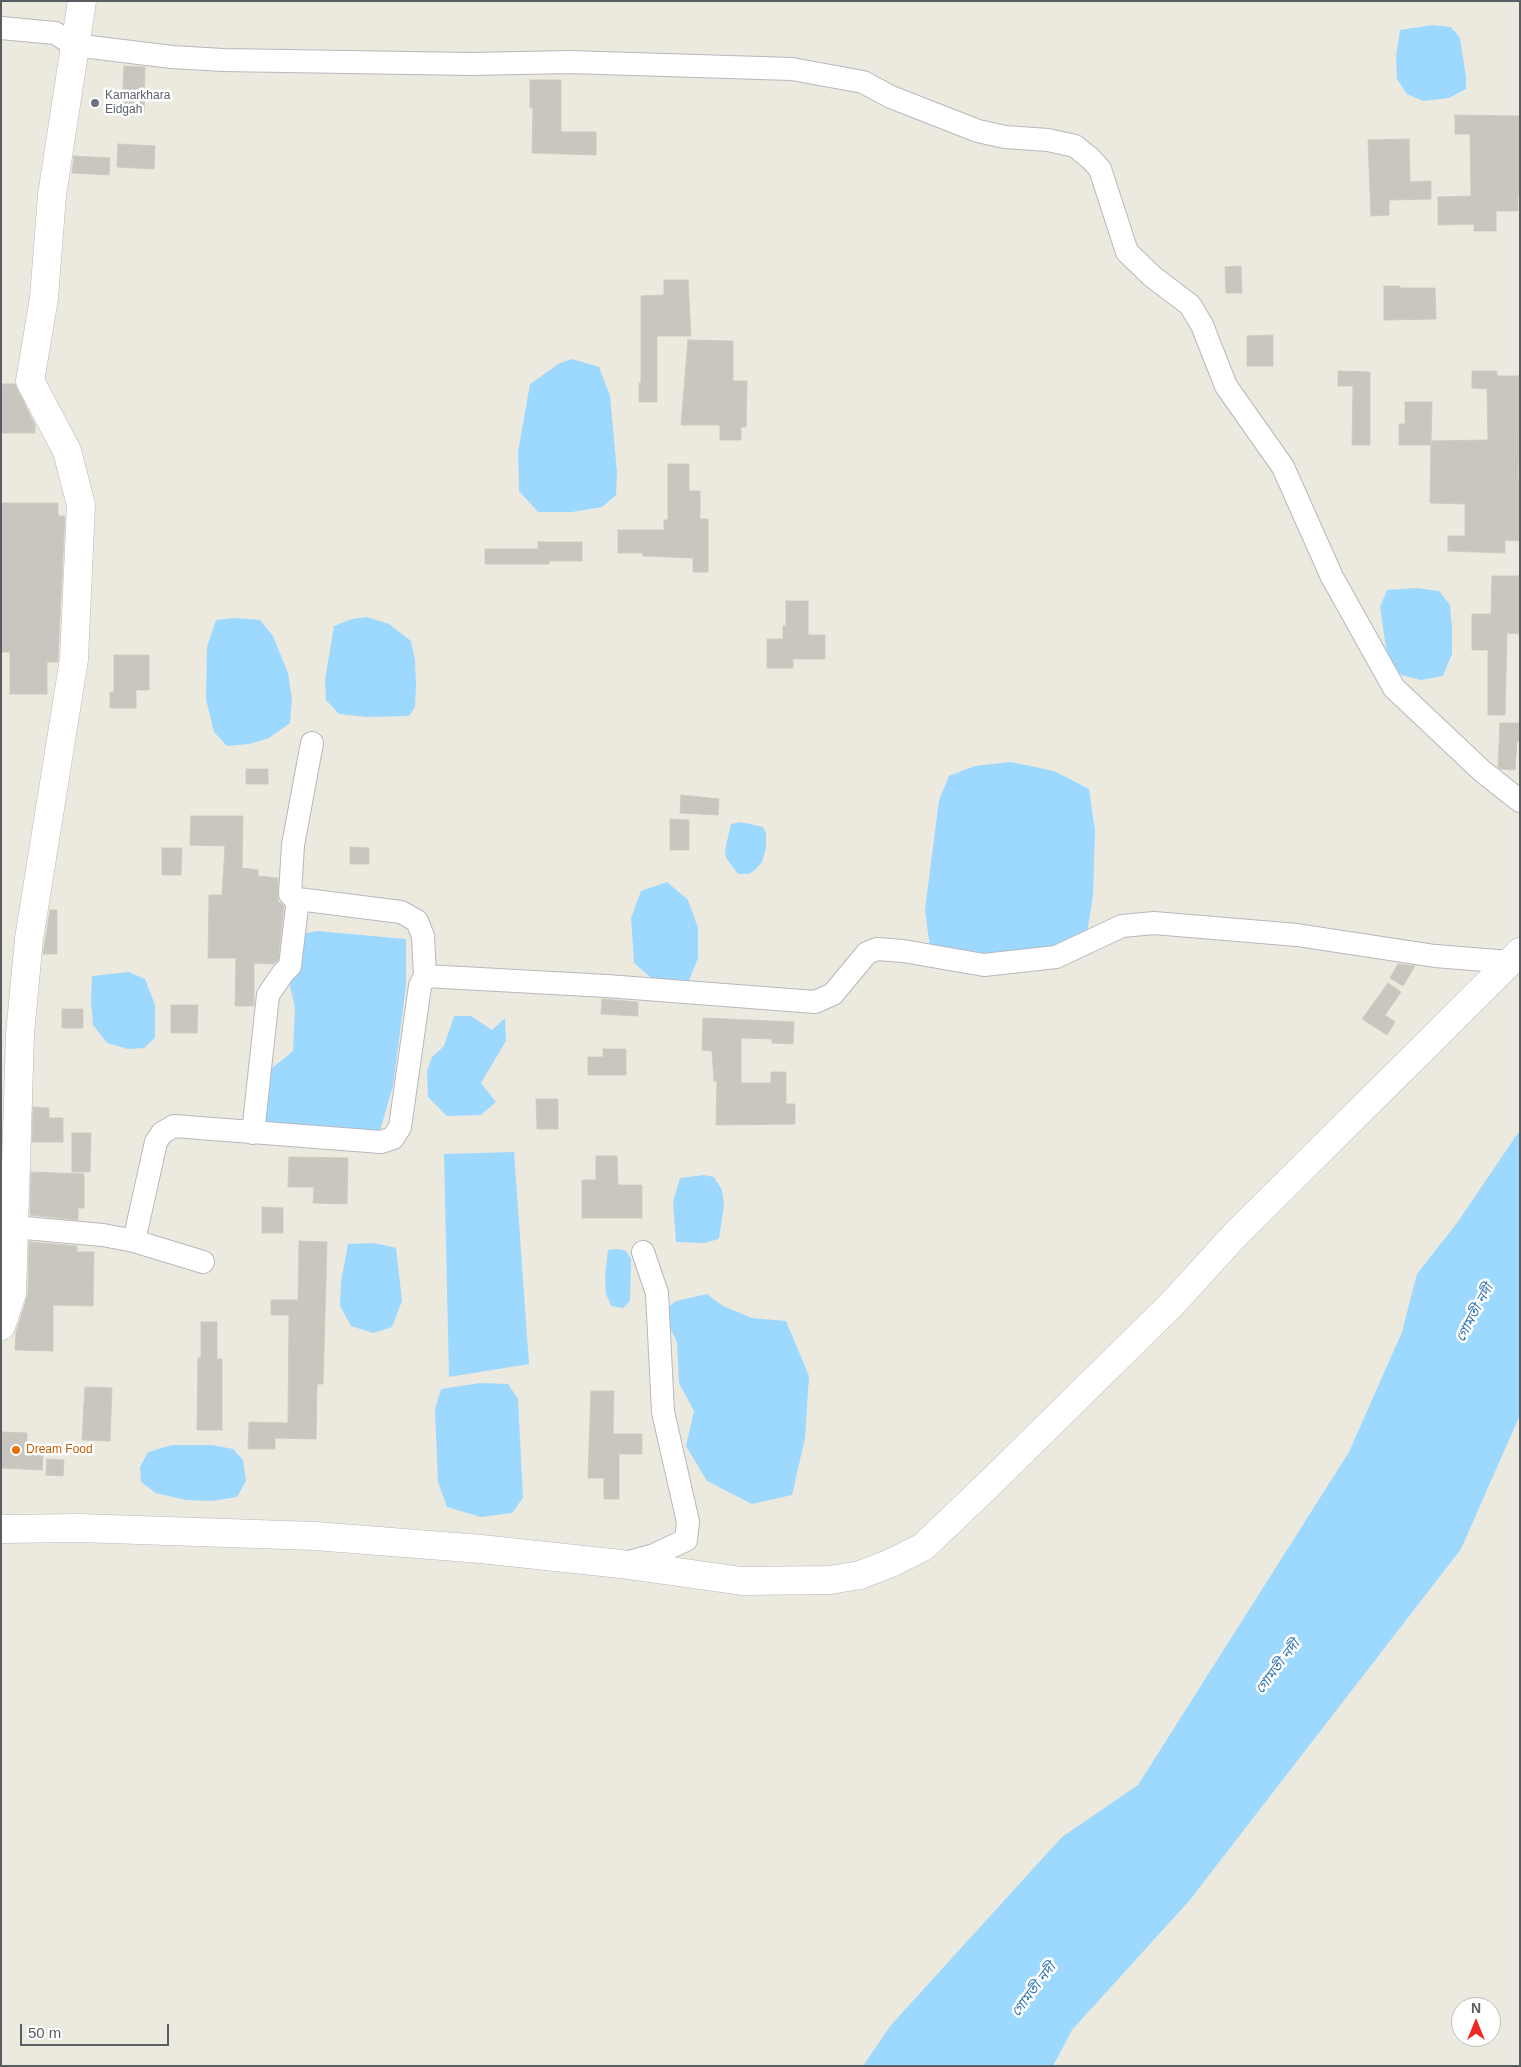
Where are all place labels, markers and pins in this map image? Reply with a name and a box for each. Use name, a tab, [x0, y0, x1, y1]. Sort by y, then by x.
place label: Kamarkhara Eidgah	[105, 89, 170, 117]
marker: Kamarkhara Eidgah	[89, 97, 101, 109]
place label: Dream Food	[26, 1443, 93, 1457]
marker: Dream Food	[10, 1444, 22, 1456]

